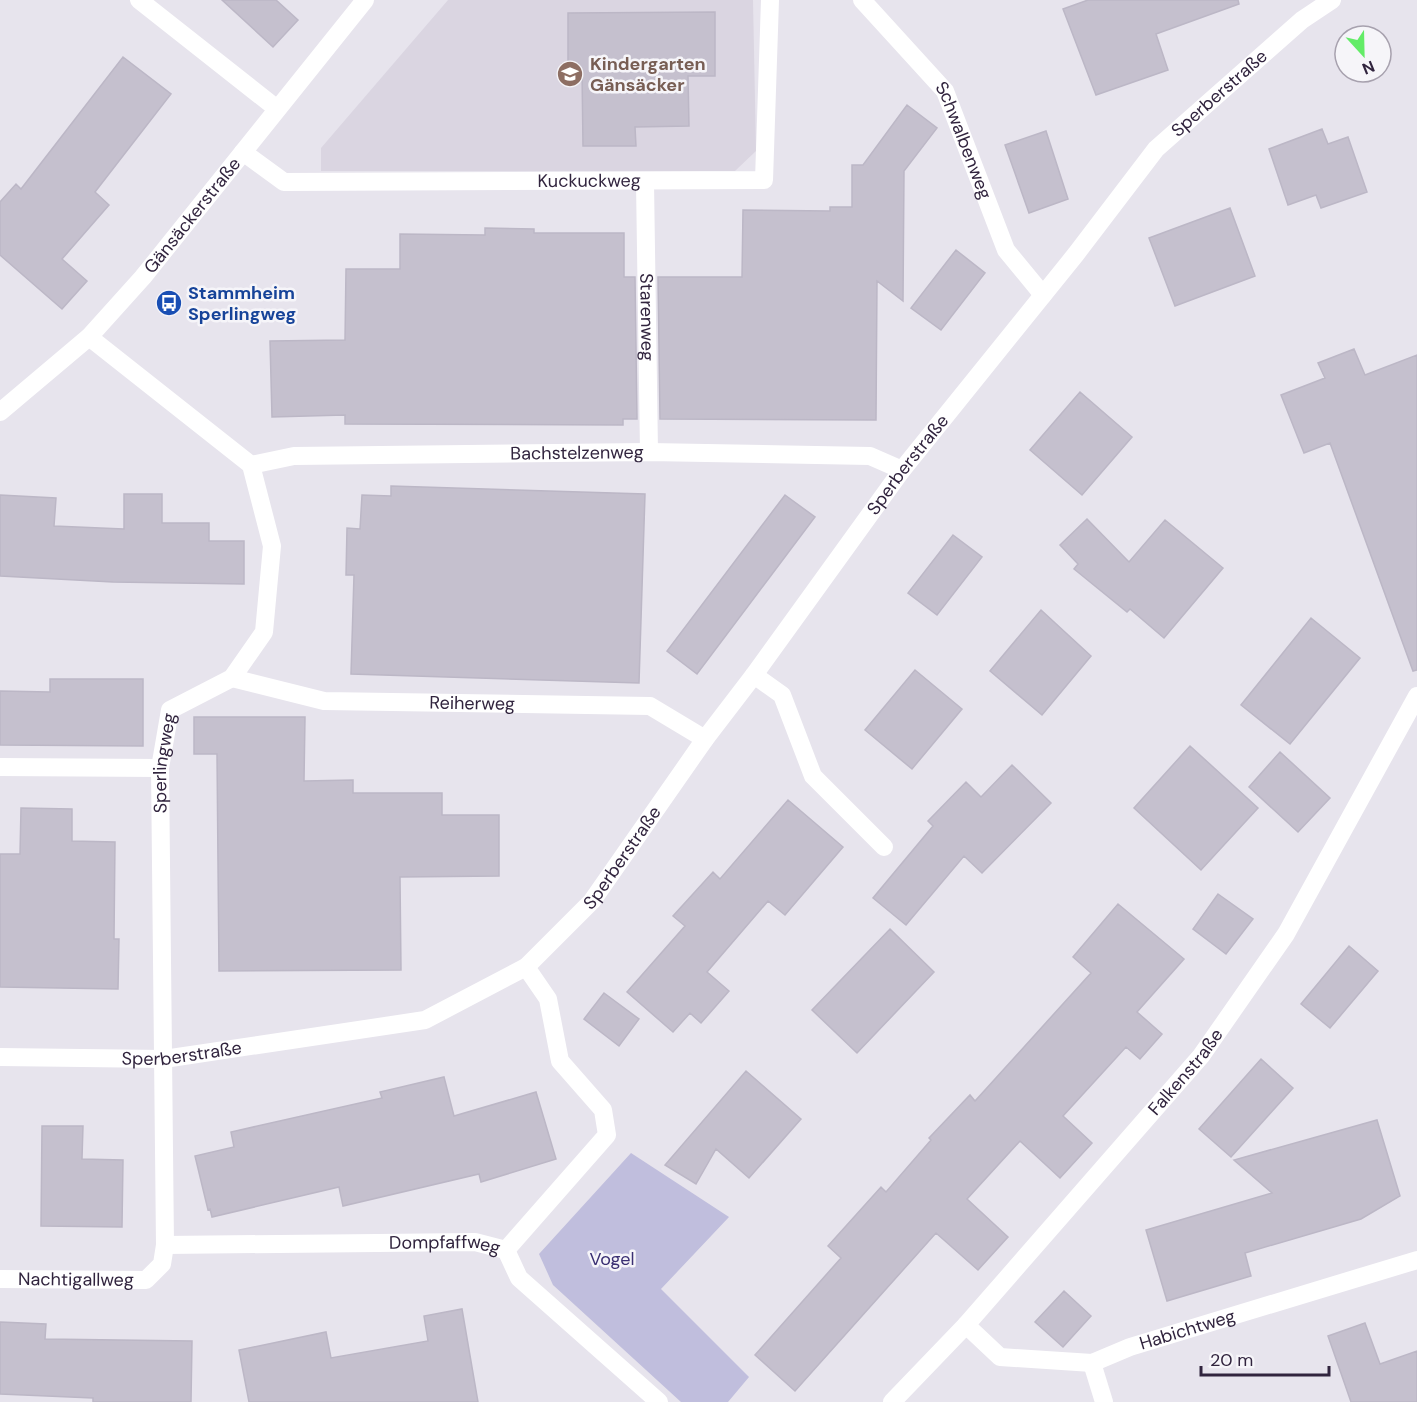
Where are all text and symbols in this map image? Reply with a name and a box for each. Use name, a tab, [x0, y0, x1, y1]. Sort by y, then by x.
north arrow	[1333, 24, 1393, 84]
street label: Sperberstraße	[1166, 44, 1272, 142]
place label: Kindergarten Gänsäcker	[590, 52, 706, 97]
text: N	[1359, 56, 1378, 79]
school or university icon: Kindergarten Gänsäcker	[555, 59, 585, 89]
street label: Schwalbenweg	[930, 76, 997, 202]
street label: Gänsäckerstraße	[138, 152, 246, 278]
street label: Kuckuckweg	[538, 169, 641, 193]
street label: Starenweg	[634, 273, 660, 361]
place label: Stammheim Sperlingweg	[188, 281, 296, 326]
bus stop icon: Stammheim Sperlingweg	[154, 288, 184, 318]
street label: Sperberstraße	[861, 409, 954, 520]
street label: Bachstelzenweg	[510, 440, 644, 466]
street label: Reiherweg	[429, 691, 515, 716]
street label: Sperlingweg	[148, 711, 181, 814]
street label: Sperberstraße	[578, 801, 667, 915]
street label: Falkenstraße	[1143, 1024, 1229, 1120]
street label: Sperberstraße	[121, 1036, 243, 1071]
street label: Dompfaffweg	[389, 1230, 503, 1260]
park label: Vogel	[589, 1247, 635, 1271]
street label: Nachtigallweg	[18, 1267, 134, 1292]
street label: Habichtweg	[1136, 1304, 1238, 1355]
scale bar	[1201, 1339, 1328, 1377]
text: 20 m	[1210, 1348, 1253, 1372]

